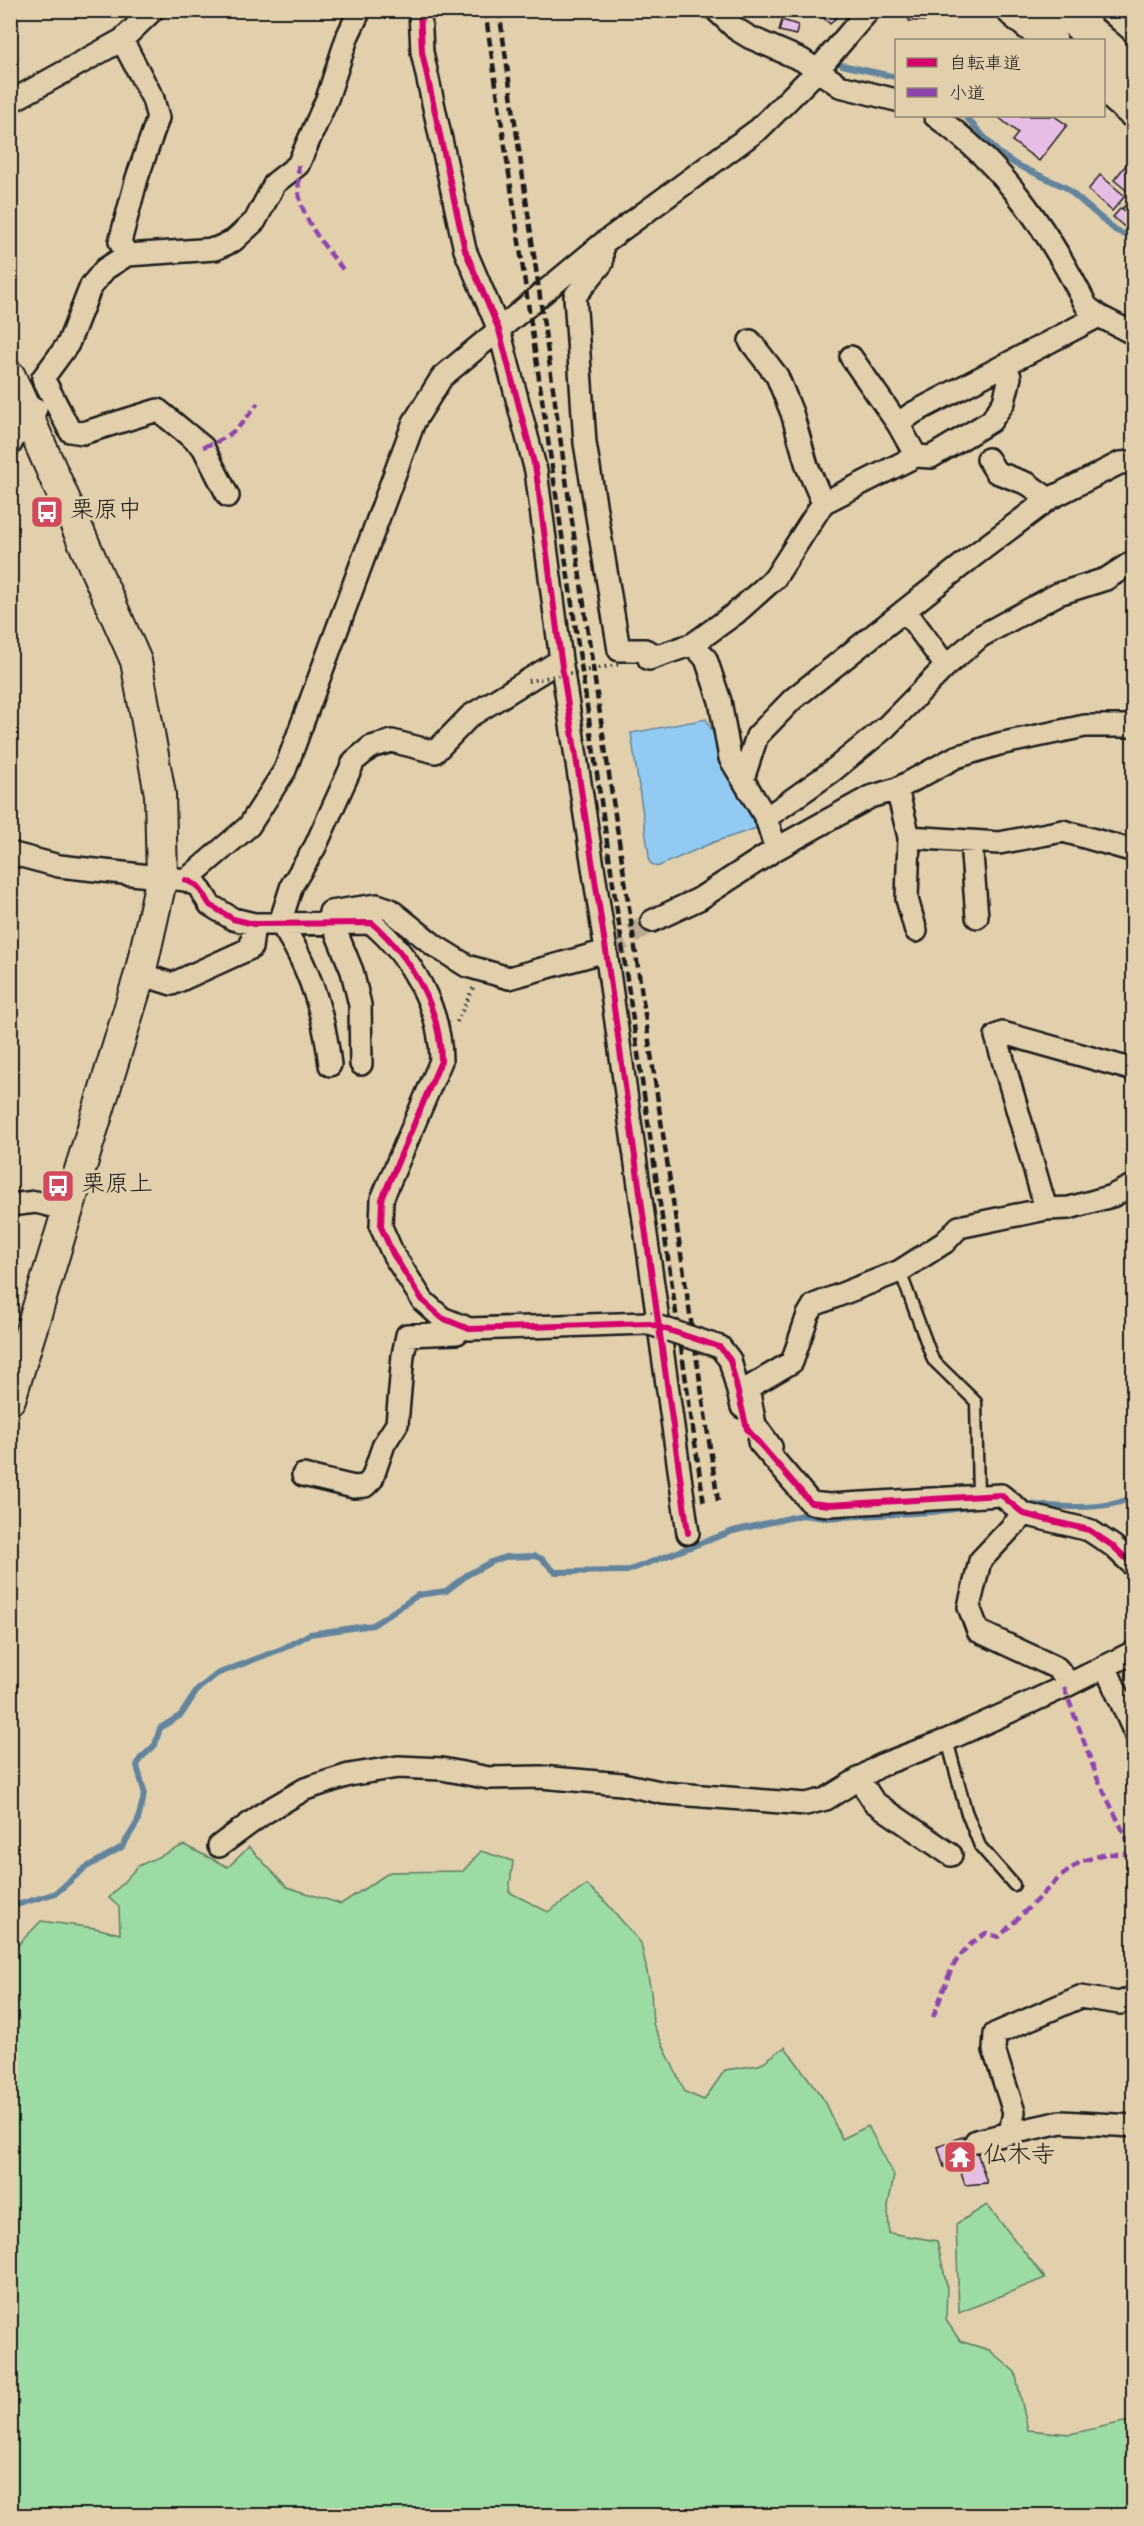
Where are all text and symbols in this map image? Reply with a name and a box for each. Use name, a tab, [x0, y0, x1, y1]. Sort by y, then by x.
legend	[895, 39, 1105, 117]
text: 自転車道	[949, 53, 1021, 78]
text: 小道	[949, 83, 985, 108]
bus stop icon: 栗原中	[29, 494, 65, 530]
place label: 栗原中	[70, 495, 142, 529]
bus stop icon: 栗原上	[40, 1168, 76, 1204]
place label: 栗原上	[81, 1169, 153, 1203]
temple icon: 仏木寺	[942, 2139, 978, 2175]
place label: 仏木寺	[983, 2140, 1055, 2174]

